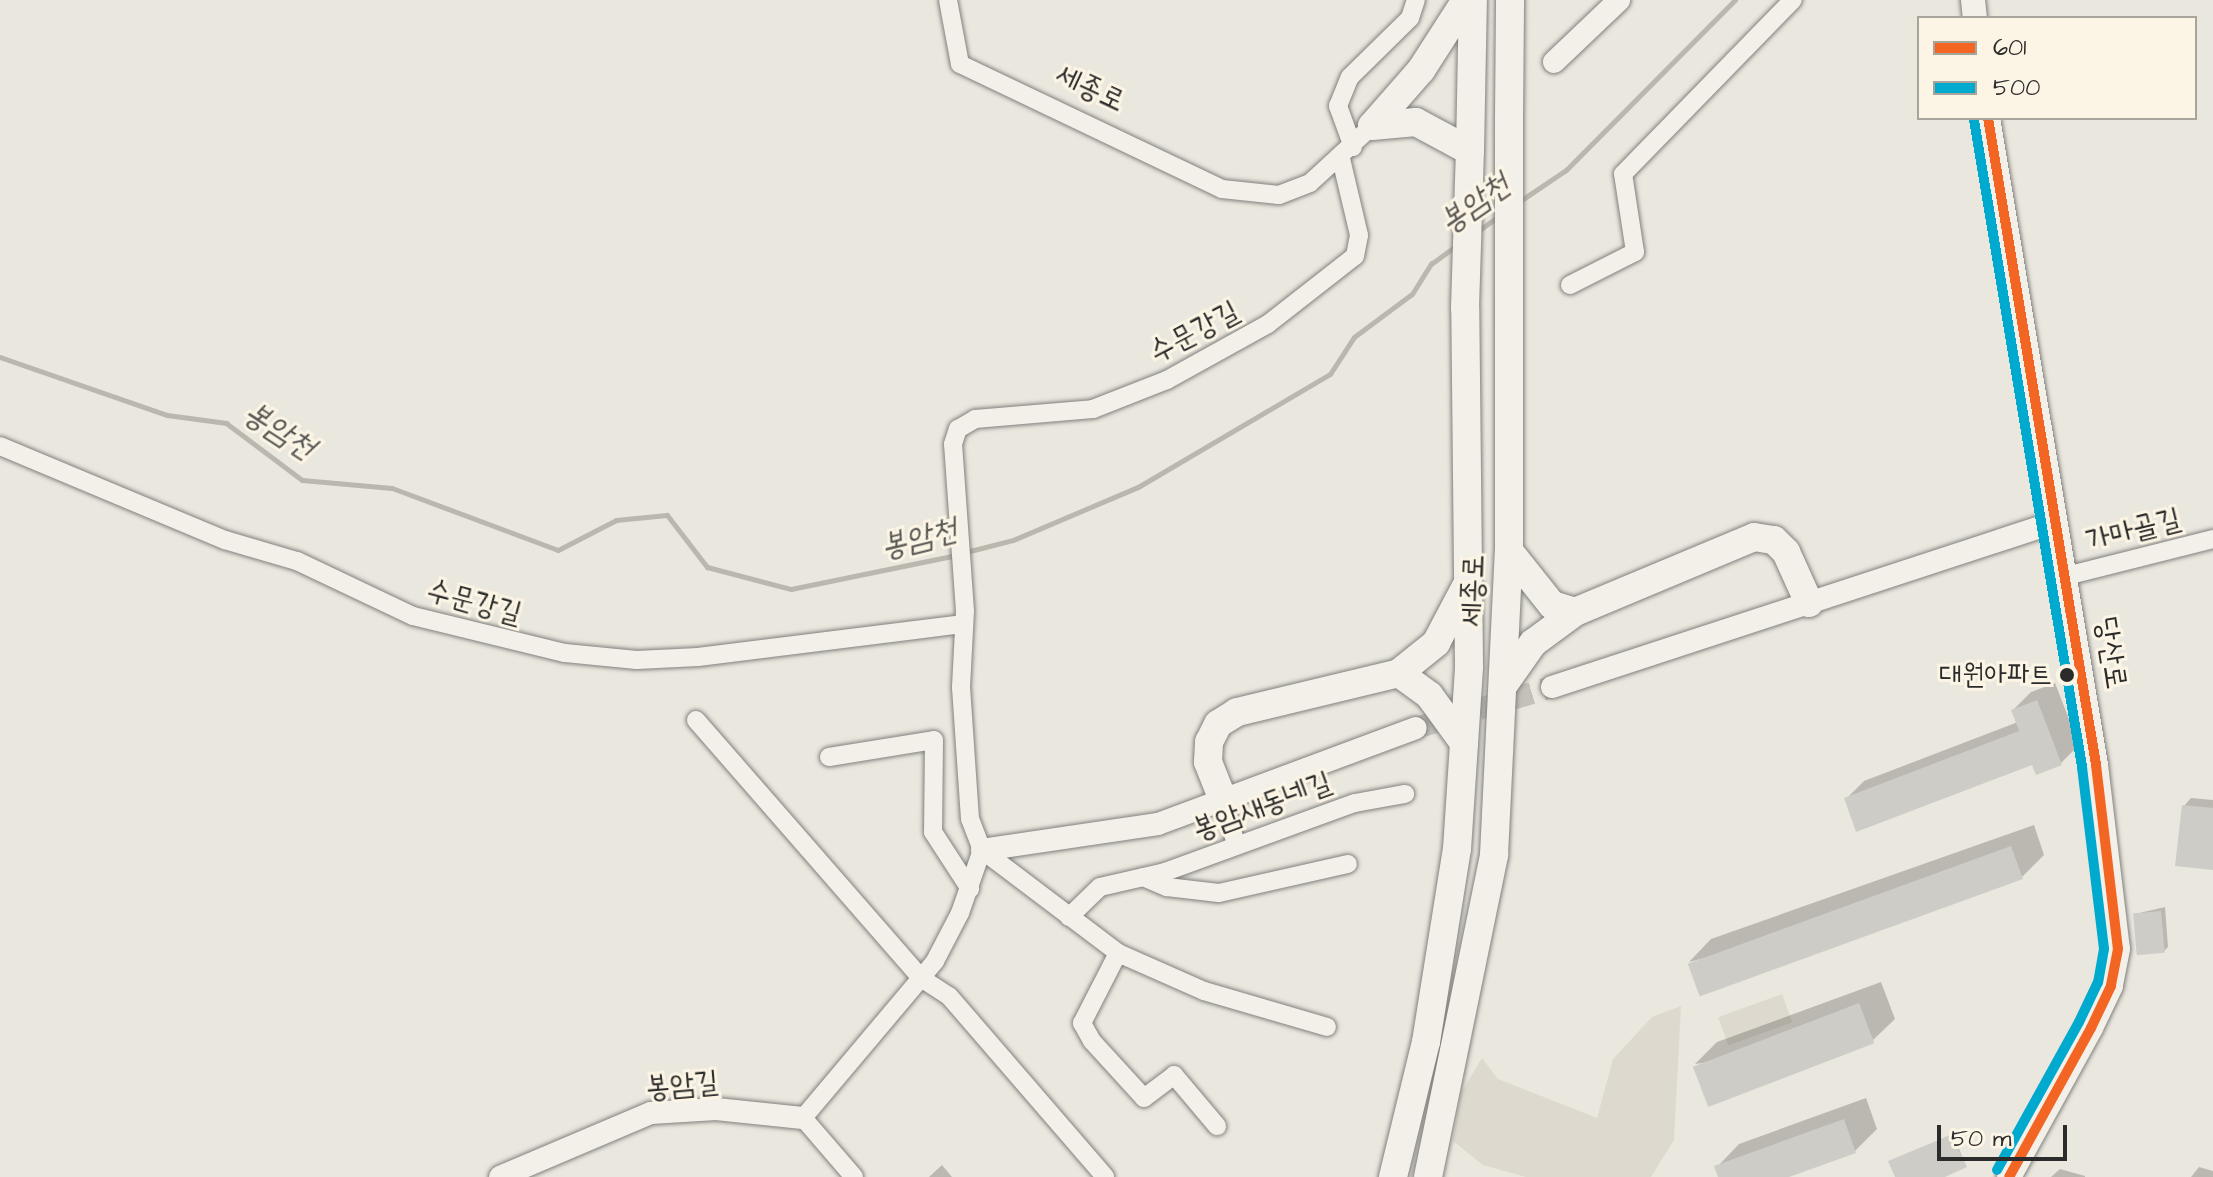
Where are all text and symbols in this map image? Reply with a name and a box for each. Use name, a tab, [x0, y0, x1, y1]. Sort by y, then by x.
legend	[1917, 16, 2197, 120]
text: 601	[1993, 31, 2026, 65]
street label: 세종로	[1050, 56, 1130, 120]
text: 500	[1993, 71, 2040, 105]
water label: 봉암천	[1432, 166, 1518, 242]
street label: 수문강길	[1143, 293, 1245, 371]
water label: 봉암천	[236, 394, 322, 468]
street label: 가마골길	[2082, 501, 2184, 559]
water label: 봉암천	[877, 511, 961, 567]
street label: 세종로	[1454, 554, 1492, 628]
street label: 수문강길	[423, 572, 525, 632]
street label: 당산로	[2088, 614, 2134, 692]
place label: 대원아파트	[1939, 658, 2052, 692]
marker: 대원아파트	[2059, 667, 2075, 683]
street label: 봉암새동네길	[1188, 764, 1336, 848]
street label: 봉암길	[644, 1064, 720, 1106]
scale bar	[1941, 1109, 2071, 1159]
text: 50 m	[1951, 1122, 2011, 1156]

